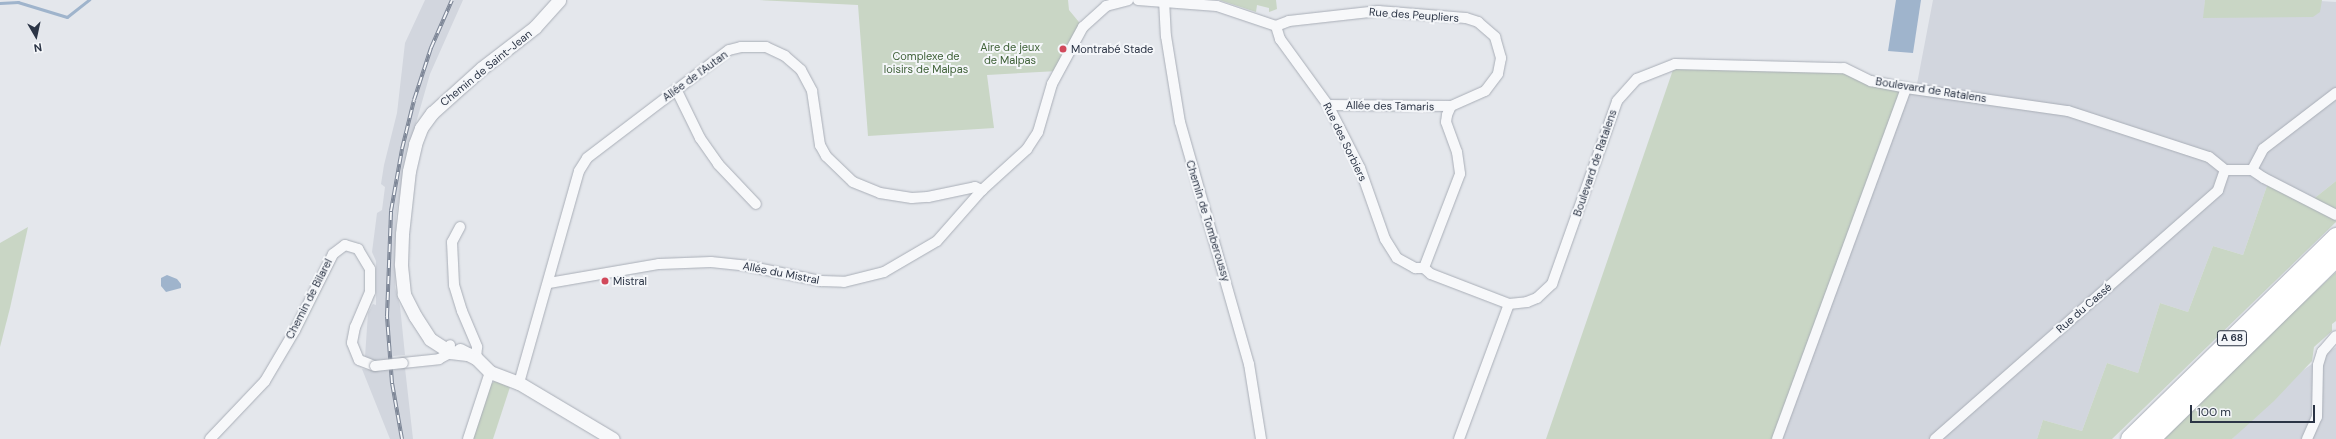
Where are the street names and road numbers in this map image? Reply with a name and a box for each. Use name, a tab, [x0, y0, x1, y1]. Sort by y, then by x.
street label: Rue des Peupliers	[1369, 5, 1459, 25]
street label: Chemin de Saint-Jean	[438, 27, 534, 109]
street label: Allée de l'Autan	[660, 48, 730, 104]
street label: Boulevard de Ratalens	[1875, 75, 1987, 105]
street label: Allée des Tamaris	[1346, 99, 1434, 113]
street label: Rue des Sorbiers	[1320, 100, 1370, 184]
street label: Boulevard de Ratalens	[1570, 108, 1620, 218]
street label: Chemin de Tomberoussy	[1183, 159, 1233, 283]
street label: Chemin de Bilarel	[283, 257, 335, 341]
street label: Allée du Mistral	[742, 259, 820, 287]
street label: Rue du Cassé	[2054, 280, 2114, 336]
road number: A 68	[2216, 330, 2248, 346]

